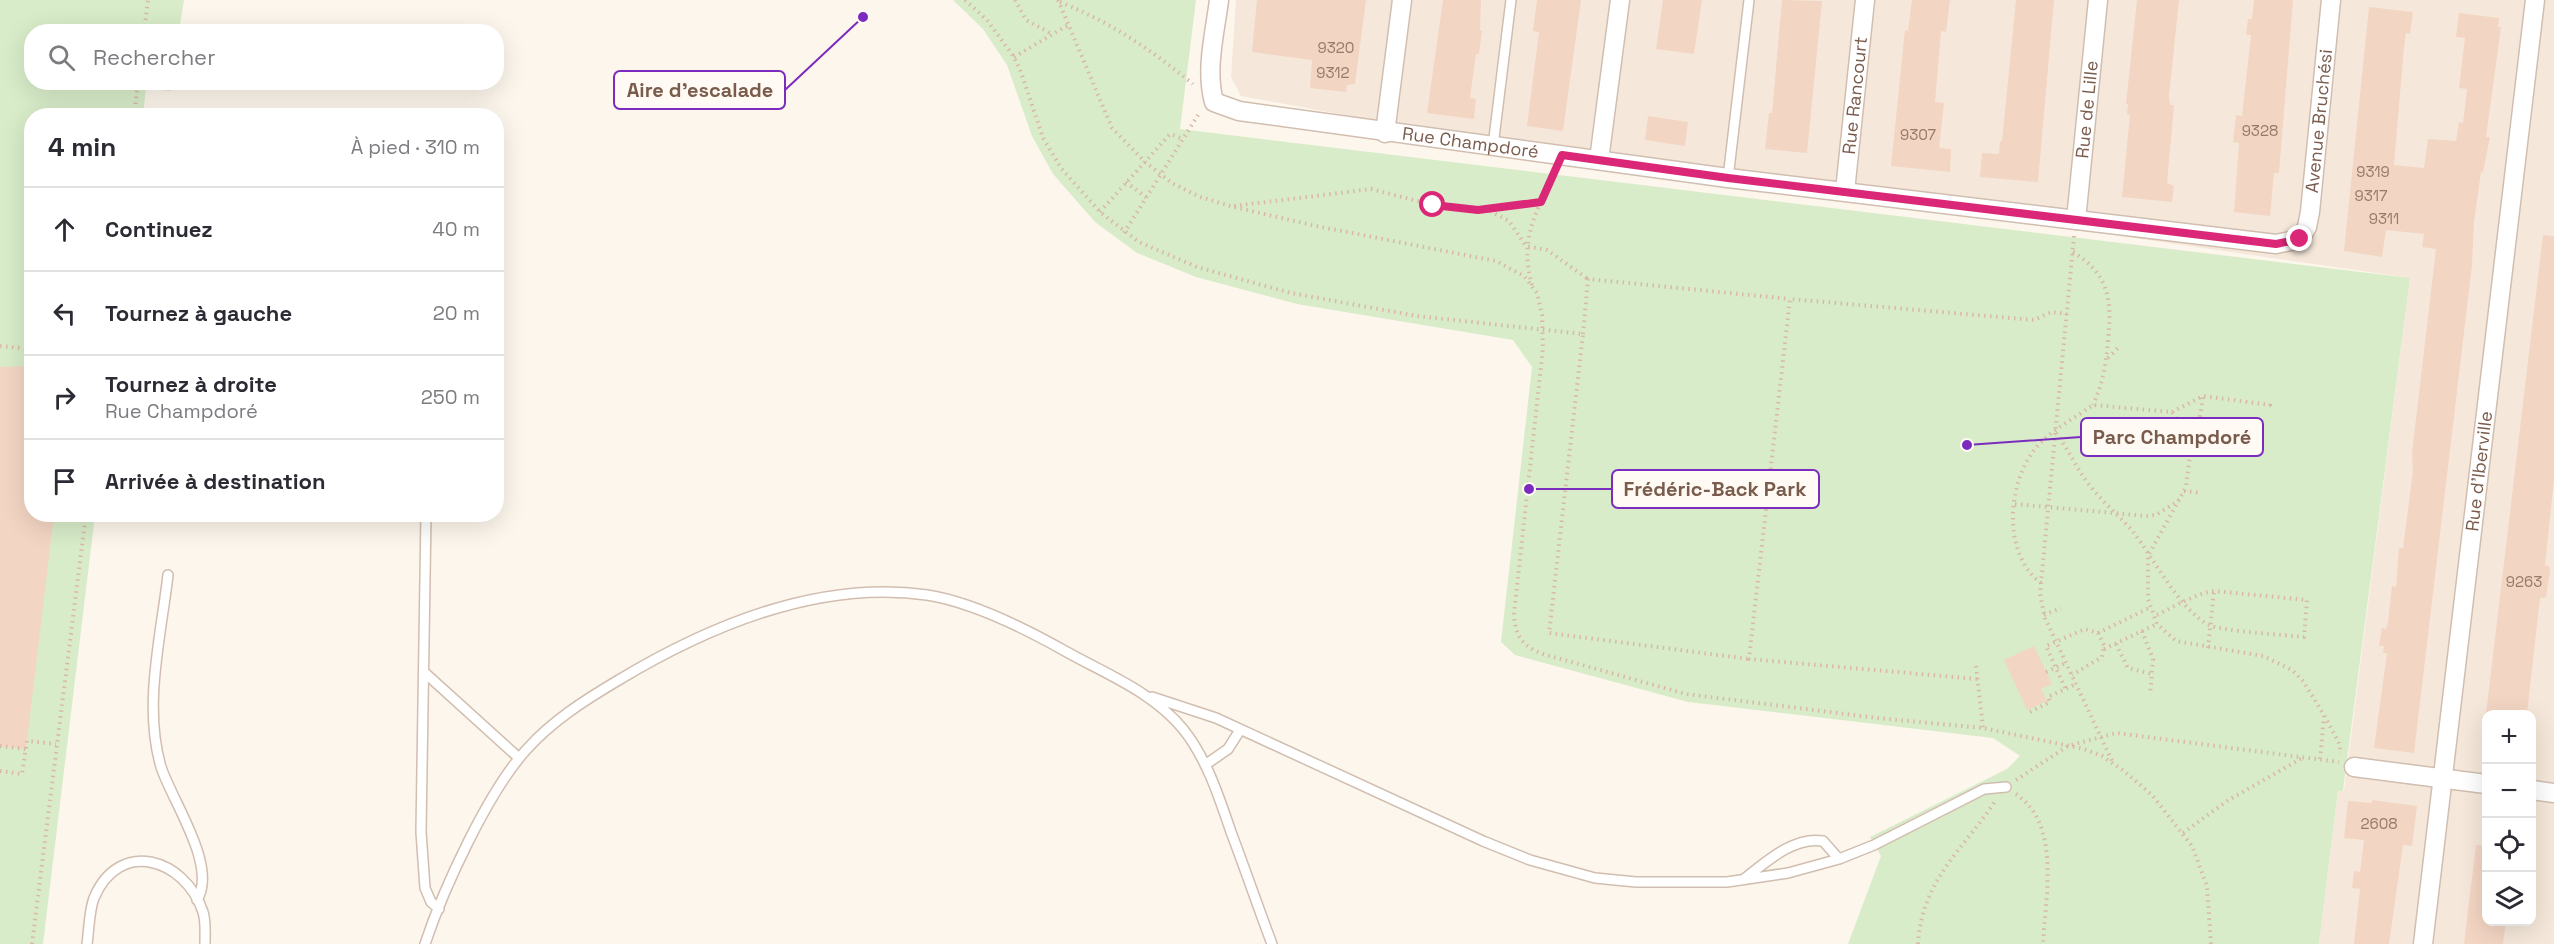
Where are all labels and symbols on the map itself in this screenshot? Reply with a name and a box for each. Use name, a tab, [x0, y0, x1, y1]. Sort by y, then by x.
street label: Rue Rancourt	[1837, 35, 1872, 156]
house number: 9320	[1318, 38, 1354, 57]
street label: Avenue Bruchési	[2300, 48, 2337, 194]
street label: Rue de Lille	[2070, 59, 2103, 160]
house number: 9312	[1316, 63, 1350, 82]
callout: Aire d'escalade	[614, 71, 785, 109]
text: Aire d'escalade	[627, 77, 773, 103]
street label: Rue Champdoré	[1401, 121, 1540, 163]
house number: 9328	[2242, 121, 2278, 140]
house number: 9307	[1900, 125, 1936, 144]
house number: 9319	[2356, 162, 2390, 181]
house number: 9317	[2355, 186, 2387, 205]
route start	[1419, 191, 1445, 217]
house number: 9311	[2369, 209, 2399, 228]
route end	[2286, 225, 2312, 251]
street label: Rue d'Iberville	[2460, 410, 2497, 533]
callout: Parc Champdoré	[2081, 418, 2263, 456]
text: Parc Champdoré	[2093, 424, 2251, 450]
callout: Frédéric-Back Park	[1612, 470, 1819, 508]
text: Frédéric-Back Park	[1623, 476, 1807, 502]
house number: 9263	[2506, 572, 2542, 591]
house number: 2608	[2360, 814, 2398, 833]

